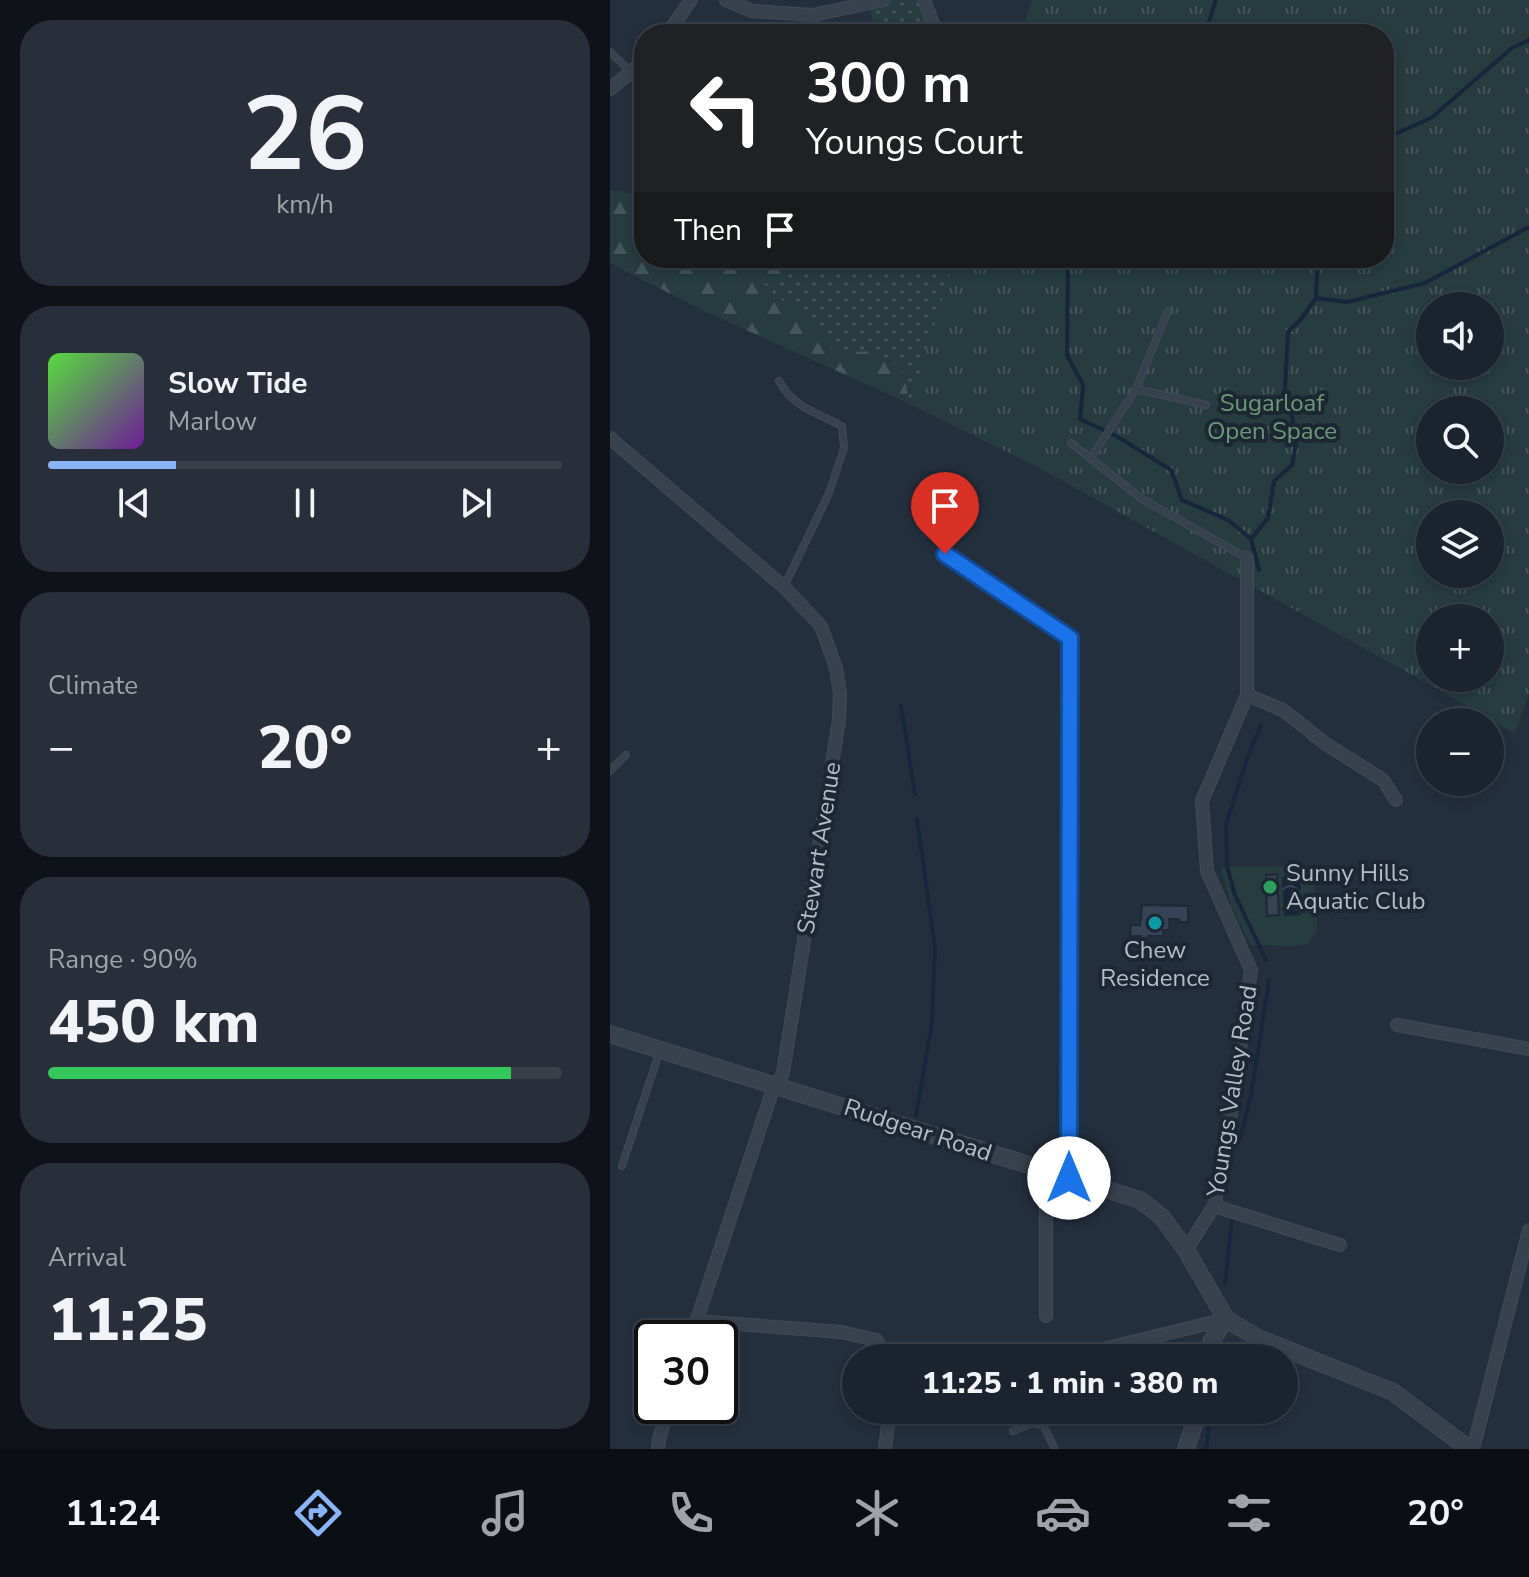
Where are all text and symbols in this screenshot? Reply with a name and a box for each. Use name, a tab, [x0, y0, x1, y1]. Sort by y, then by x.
text: 300 m	[806, 45, 971, 122]
icon: left	[674, 56, 778, 160]
text: 26	[243, 64, 367, 206]
text: Youngs Court	[806, 118, 1023, 167]
text: km/h	[276, 187, 334, 222]
icon: arrive	[758, 208, 802, 252]
text: Then	[674, 210, 742, 251]
map controls	[1416, 292, 1504, 796]
button: sound	[1416, 292, 1504, 380]
text: Slow Tide	[168, 363, 308, 404]
park label: Sugarloaf Open Space	[1207, 387, 1337, 447]
button: search	[1416, 396, 1504, 484]
text: Marlow	[168, 404, 257, 439]
pin	[911, 472, 979, 554]
icon: previous	[112, 481, 156, 525]
icon: pause	[283, 481, 327, 525]
icon: next	[454, 481, 498, 525]
icon: arrive	[923, 484, 967, 528]
button: layers	[1416, 500, 1504, 588]
button: +	[1416, 604, 1504, 692]
text: Climate	[48, 668, 138, 703]
text: 20°	[257, 707, 353, 789]
button: −	[1416, 708, 1504, 796]
text: −	[48, 718, 74, 778]
text: +	[536, 718, 562, 778]
street label: Stewart Avenue	[790, 760, 848, 936]
place label: Sunny Hills Aquatic Club	[1286, 857, 1426, 917]
marker: Sunny Hills Aquatic Club	[1261, 878, 1279, 896]
marker: Chew Residence	[1146, 914, 1164, 932]
place label: Chew Residence	[1100, 934, 1210, 994]
text: Range · 90%	[48, 942, 198, 977]
text: 450 km	[48, 981, 260, 1063]
street label: Youngs Valley Road	[1199, 983, 1265, 1200]
street label: Rudgear Road	[840, 1091, 996, 1169]
position arrow	[1027, 1136, 1111, 1220]
text: Arrival	[48, 1240, 126, 1275]
text: 11:25	[48, 1279, 208, 1361]
speed limit sign: 30	[634, 1320, 738, 1424]
text: 11:25 · 1 min · 380 m	[922, 1363, 1218, 1404]
icon: directions	[290, 1485, 346, 1541]
icon: music	[477, 1485, 533, 1541]
icon: phone	[663, 1485, 719, 1541]
icon: climate	[849, 1485, 905, 1541]
icon: car	[1035, 1485, 1091, 1541]
icon: filters	[1221, 1485, 1277, 1541]
text: 11:24	[65, 1489, 160, 1538]
text: 20°	[1407, 1489, 1464, 1538]

